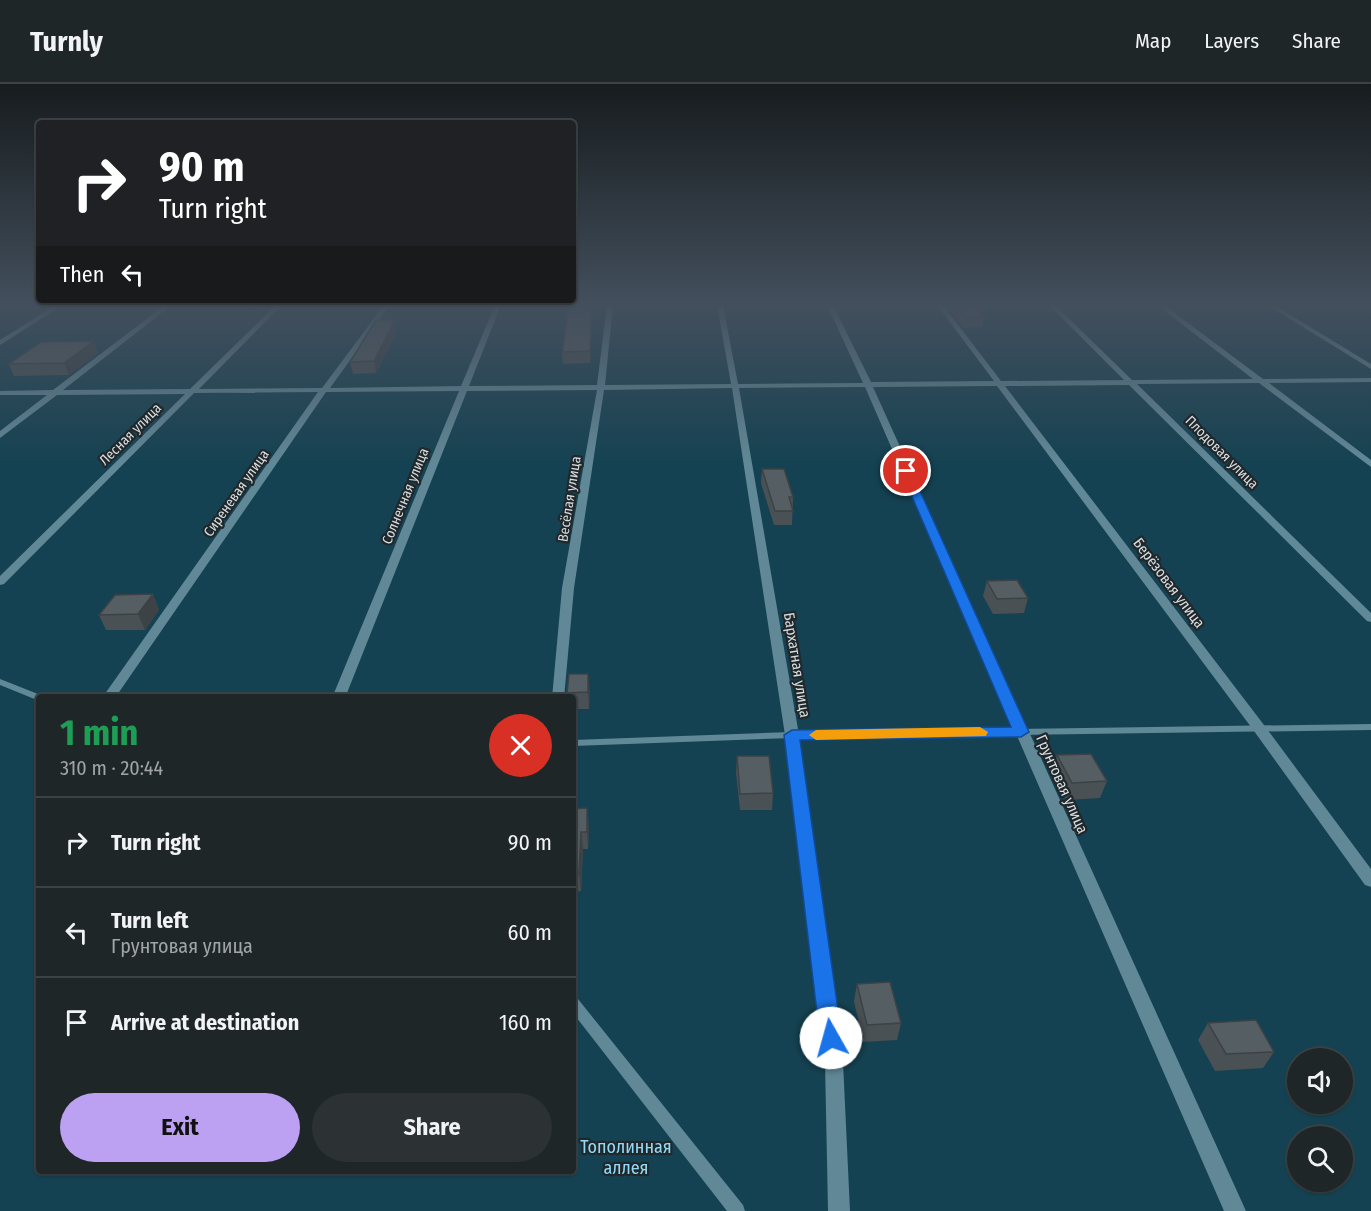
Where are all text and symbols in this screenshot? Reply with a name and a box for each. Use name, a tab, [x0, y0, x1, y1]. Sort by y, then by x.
text: Turnly	[30, 25, 103, 58]
text: Map	[1135, 28, 1171, 54]
text: Layers	[1204, 28, 1259, 54]
text: Share	[1292, 28, 1341, 54]
text: 90 m	[159, 142, 244, 192]
icon: right	[60, 144, 138, 222]
text: Turn right	[159, 193, 267, 225]
icon: left	[116, 258, 149, 291]
text: Then	[60, 261, 104, 288]
street label: Лесная улица	[96, 400, 165, 469]
street label: Плодовая улица	[1182, 412, 1262, 493]
pin	[880, 445, 931, 496]
street label: Сиреневая улица	[200, 446, 273, 540]
street label: Солнечная улица	[378, 446, 433, 547]
icon: arrive	[889, 454, 922, 487]
street label: Весёлая улица	[554, 455, 585, 543]
street label: Берёзовая улица	[1129, 534, 1209, 632]
street label: Бархатная улица	[780, 611, 814, 719]
text: 1 min	[60, 711, 138, 755]
button: close	[489, 714, 552, 777]
street label: Грунтовая улица	[1032, 732, 1092, 836]
text: 310 m · 20:44	[60, 756, 163, 780]
icon: right	[60, 826, 93, 859]
text: Turn right	[111, 829, 200, 856]
text: 90 m	[508, 829, 552, 856]
text: Turn left	[111, 907, 189, 934]
icon: left	[60, 916, 93, 949]
text: 60 m	[508, 919, 552, 946]
text: Грунтовая улица	[111, 934, 253, 958]
icon: arrive	[60, 1006, 93, 1039]
position arrow	[799, 1006, 863, 1070]
text: Arrive at destination	[111, 1009, 299, 1036]
text: 160 m	[499, 1009, 552, 1036]
map controls	[1287, 1048, 1353, 1192]
button: sound	[1287, 1048, 1353, 1114]
button: Exit	[60, 1093, 300, 1162]
button: Share	[312, 1093, 552, 1162]
button: search	[1287, 1126, 1353, 1192]
park label: Тополинная аллея	[580, 1136, 672, 1179]

